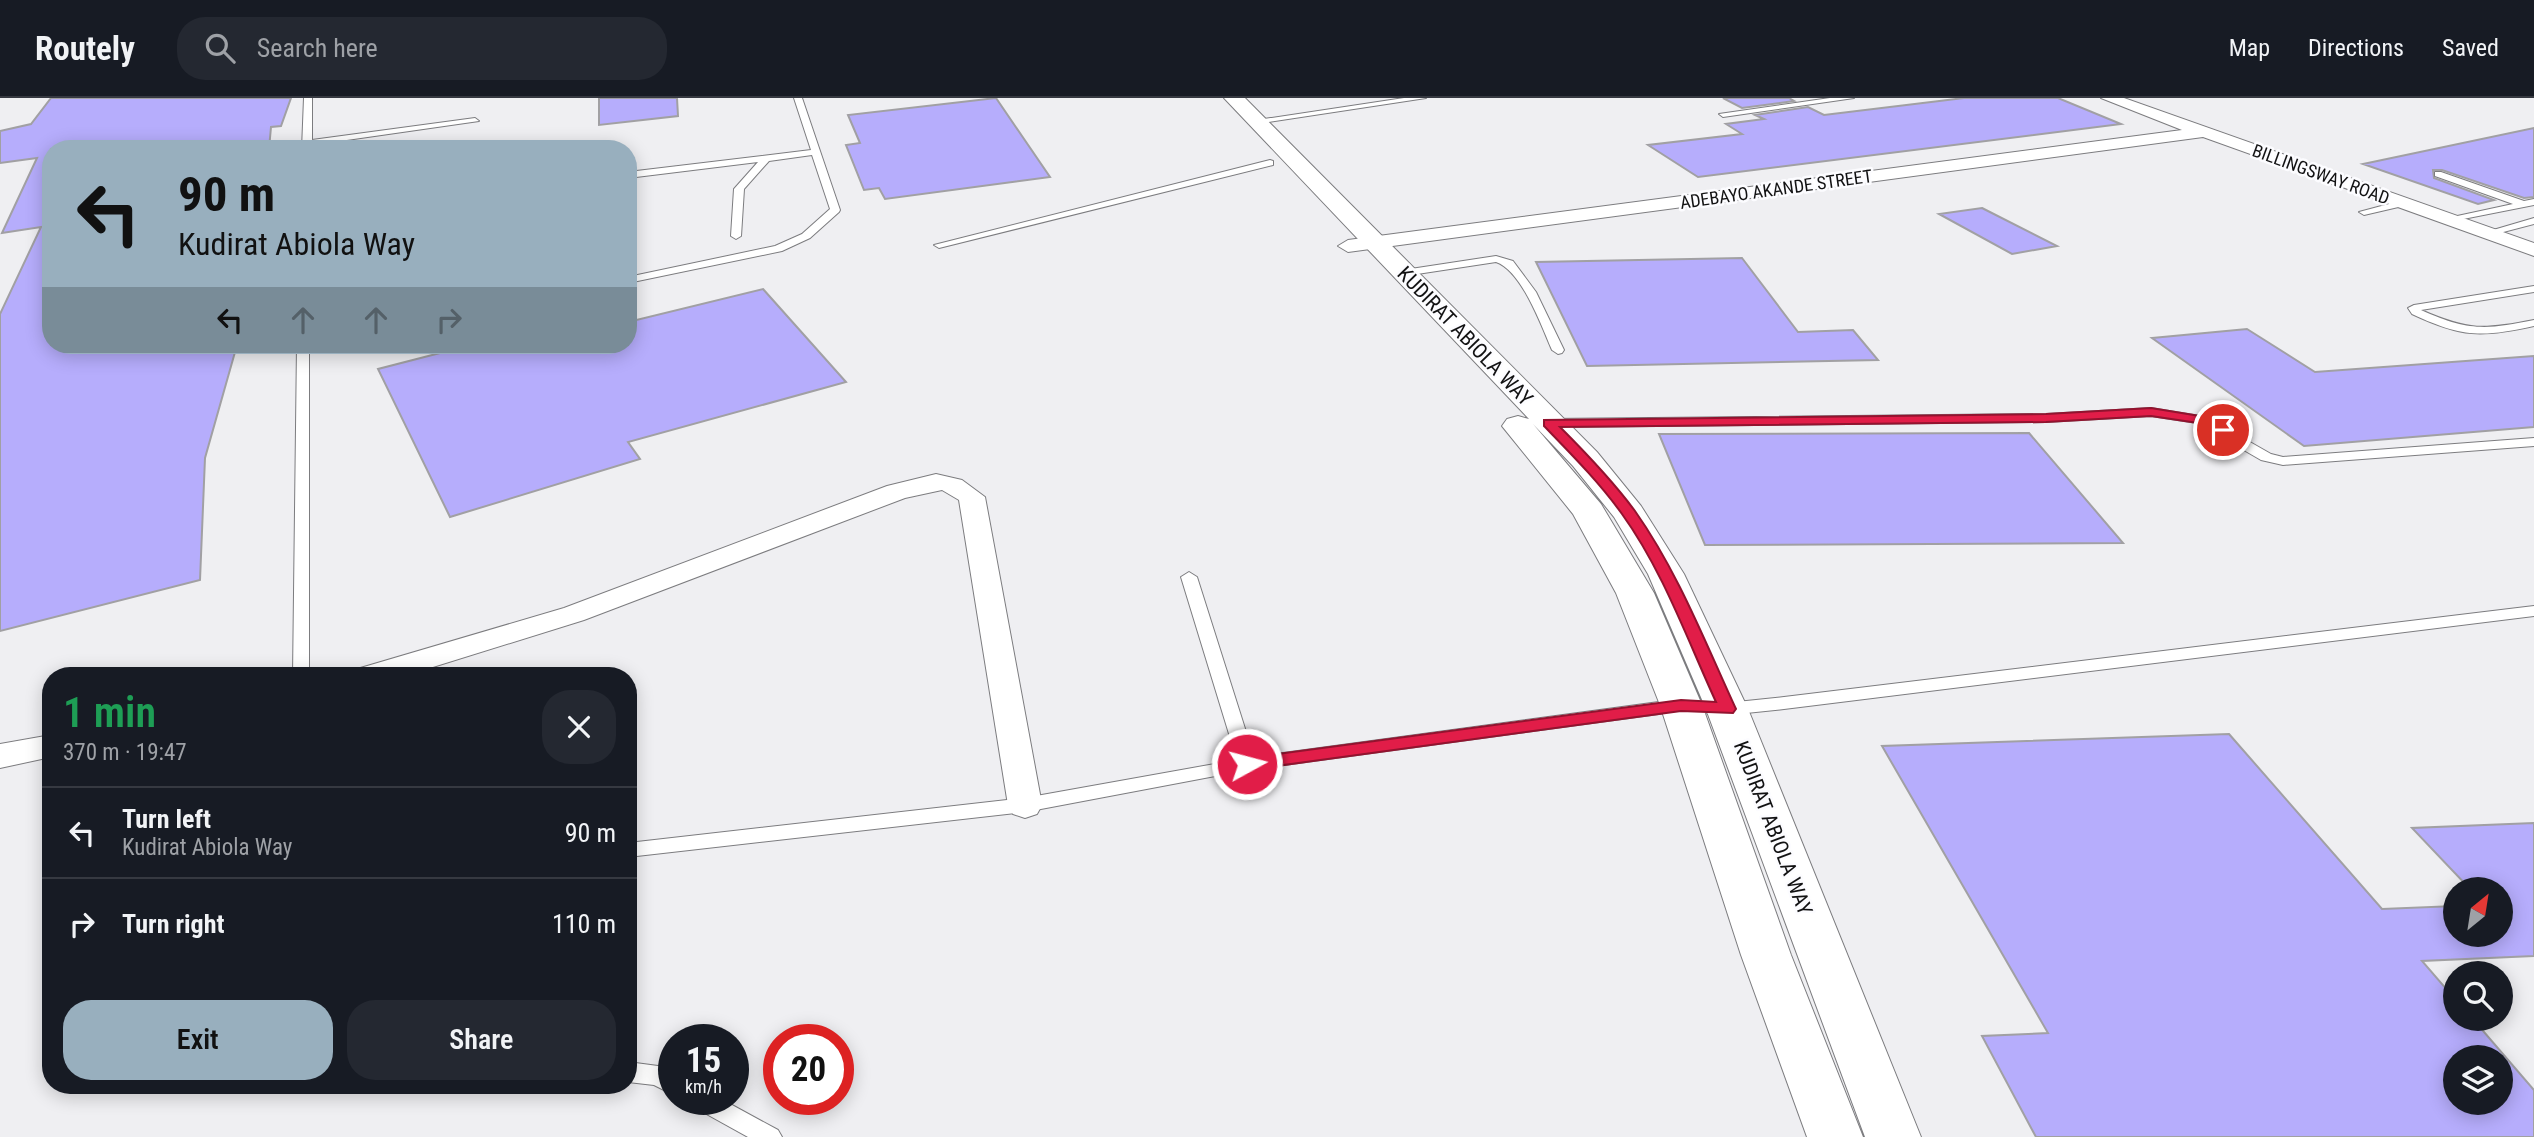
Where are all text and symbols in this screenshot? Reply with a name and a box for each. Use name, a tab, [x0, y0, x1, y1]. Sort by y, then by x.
search box	[177, 17, 667, 80]
text: Routely	[35, 29, 135, 68]
icon: search	[201, 29, 239, 67]
text: Search here	[257, 33, 378, 63]
text: Map	[2229, 34, 2270, 62]
text: Directions	[2308, 34, 2404, 62]
text: Saved	[2442, 34, 2499, 62]
street label: BILLINGSWAY ROAD	[2250, 139, 2392, 209]
street label: ADEBAYO AKANDE STREET	[1679, 165, 1873, 213]
text: 90 m	[178, 166, 275, 223]
icon: left	[63, 168, 154, 259]
text: Kudirat Abiola Way	[178, 225, 415, 263]
street label: KUDIRAT ABIOLA WAY	[1392, 261, 1538, 411]
icon: left	[211, 301, 249, 339]
icon: ahead	[284, 301, 322, 339]
icon: ahead	[357, 301, 395, 339]
icon: right	[430, 301, 468, 339]
pin	[2193, 400, 2253, 460]
icon: arrive	[2204, 411, 2242, 449]
text: 1 min	[63, 688, 156, 737]
button: close	[542, 690, 616, 764]
position arrow	[1210, 727, 1284, 801]
street label: KUDIRAT ABIOLA WAY	[1729, 738, 1817, 918]
text: 370 m · 19:47	[63, 739, 187, 766]
text: Turn left	[122, 804, 211, 834]
icon: left	[63, 814, 101, 852]
text: 90 m	[565, 818, 616, 848]
text: Kudirat Abiola Way	[122, 834, 292, 861]
north arrow	[2443, 877, 2513, 947]
map controls	[2443, 877, 2513, 1115]
icon: right	[63, 905, 101, 943]
text: Turn right	[122, 909, 224, 939]
text: 110 m	[552, 909, 616, 939]
button: search	[2443, 961, 2513, 1031]
button: Exit	[63, 1000, 333, 1080]
button: Share	[347, 1000, 616, 1080]
speed limit sign: 20	[763, 1024, 854, 1115]
text: 15	[686, 1040, 721, 1081]
button: layers	[2443, 1045, 2513, 1115]
text: km/h	[685, 1076, 722, 1097]

